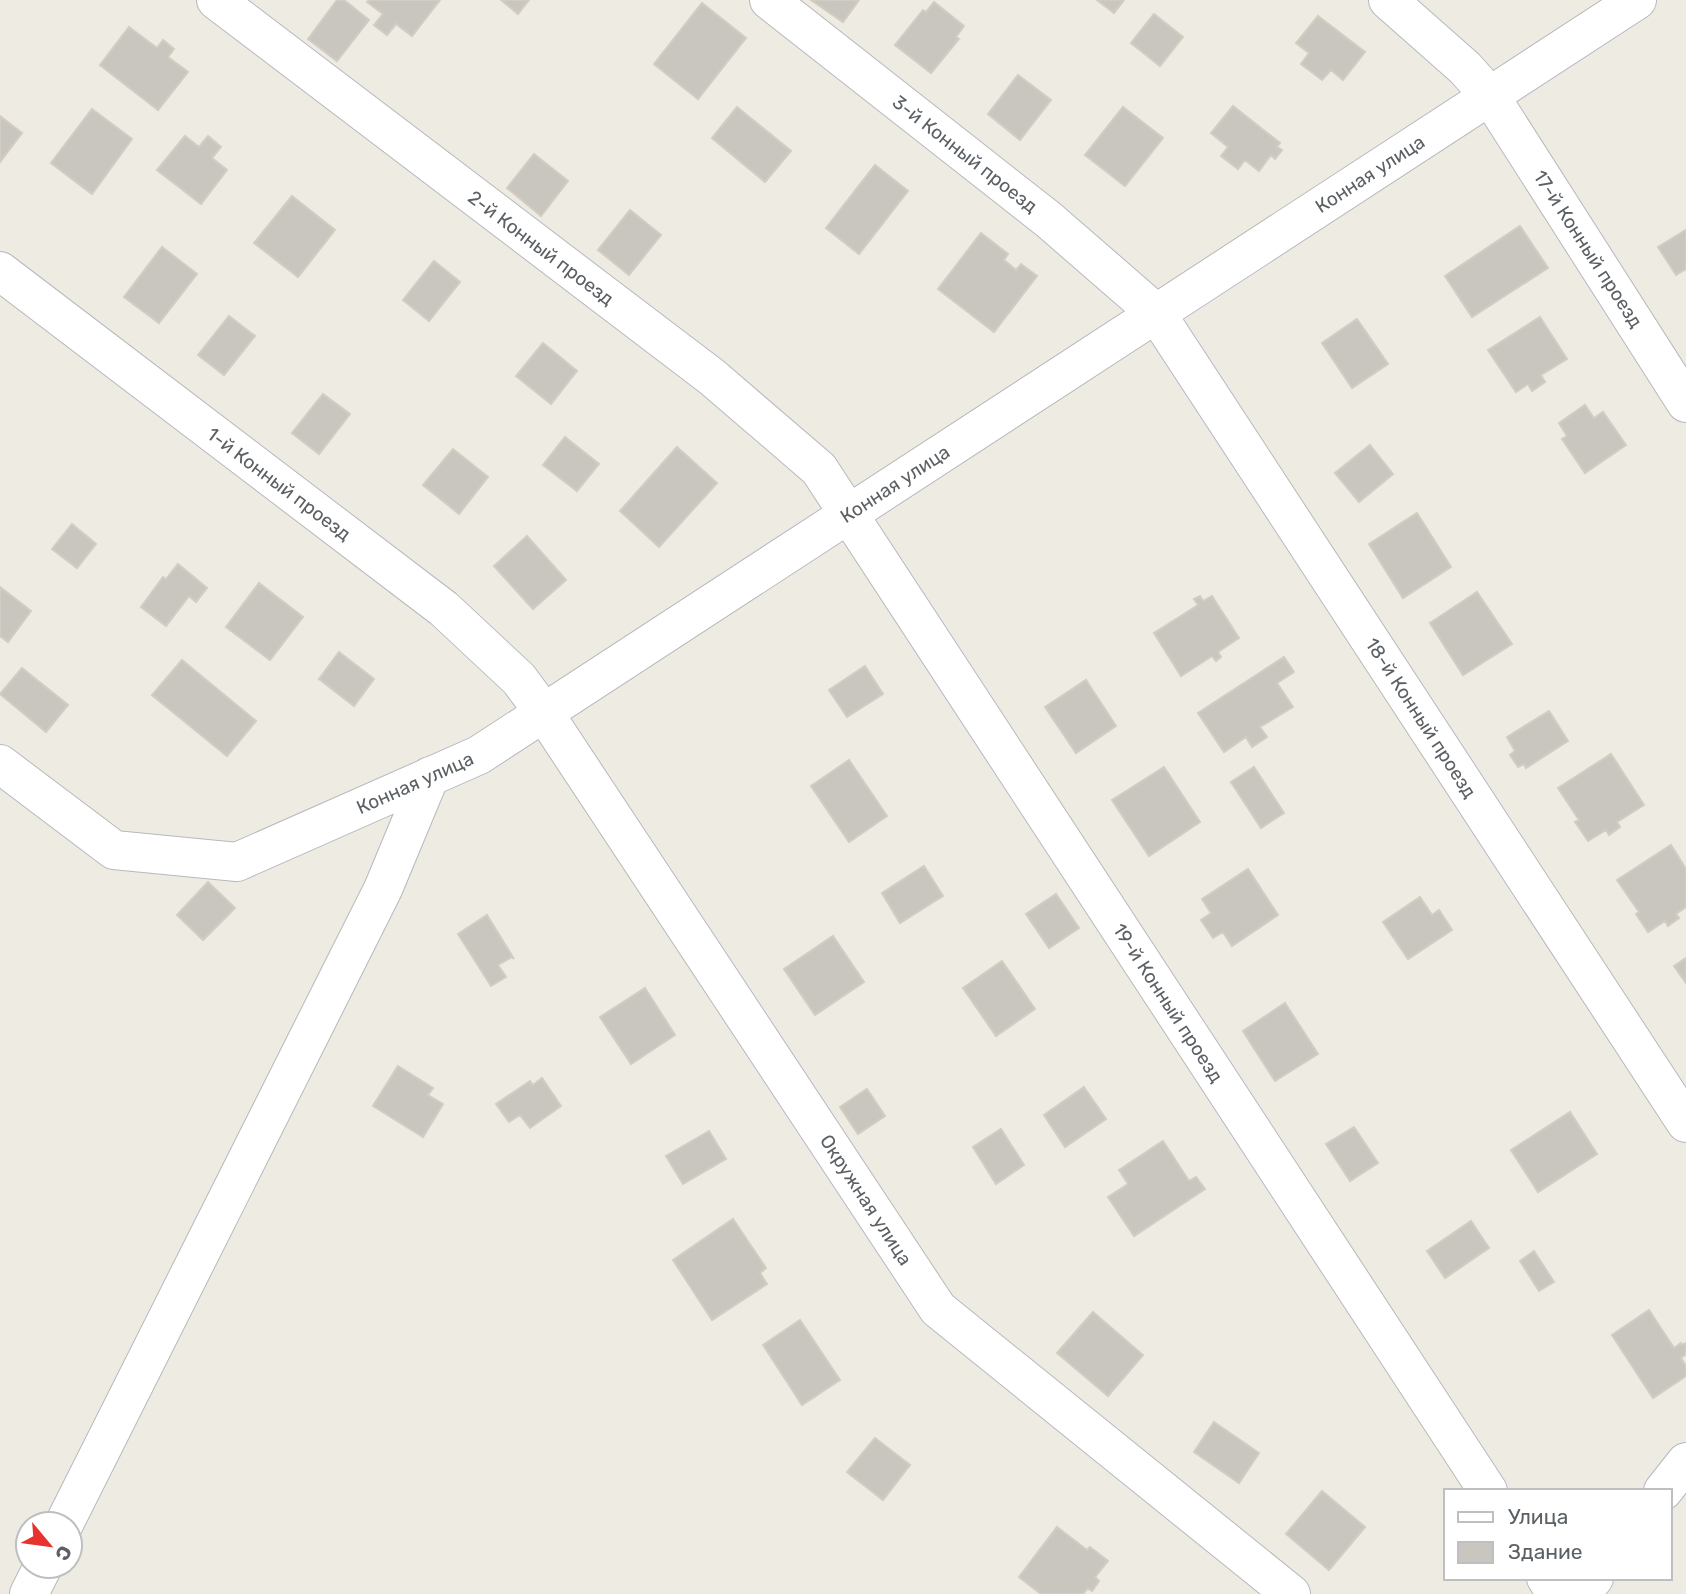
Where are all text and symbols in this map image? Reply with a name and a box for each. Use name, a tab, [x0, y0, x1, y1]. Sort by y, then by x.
street label: 3-й Конный проезд	[888, 90, 1042, 218]
street label: Конная улица	[1311, 130, 1429, 218]
street label: 17-й Конный проезд	[1528, 166, 1648, 332]
street label: 2-й Конный проезд	[464, 186, 618, 310]
street label: 1-й Конный проезд	[203, 422, 355, 546]
street label: Конная улица	[836, 440, 954, 528]
street label: 18-й Конный проезд	[1361, 634, 1481, 802]
street label: Конная улица	[353, 747, 477, 819]
street label: 19-й Конный проезд	[1108, 919, 1228, 1087]
street label: Окружная улица	[815, 1130, 917, 1270]
legend	[1444, 1489, 1672, 1580]
text: Улица	[1508, 1504, 1568, 1529]
north arrow	[14, 1510, 84, 1580]
text: Здание	[1508, 1539, 1583, 1564]
text: С	[50, 1542, 77, 1564]

